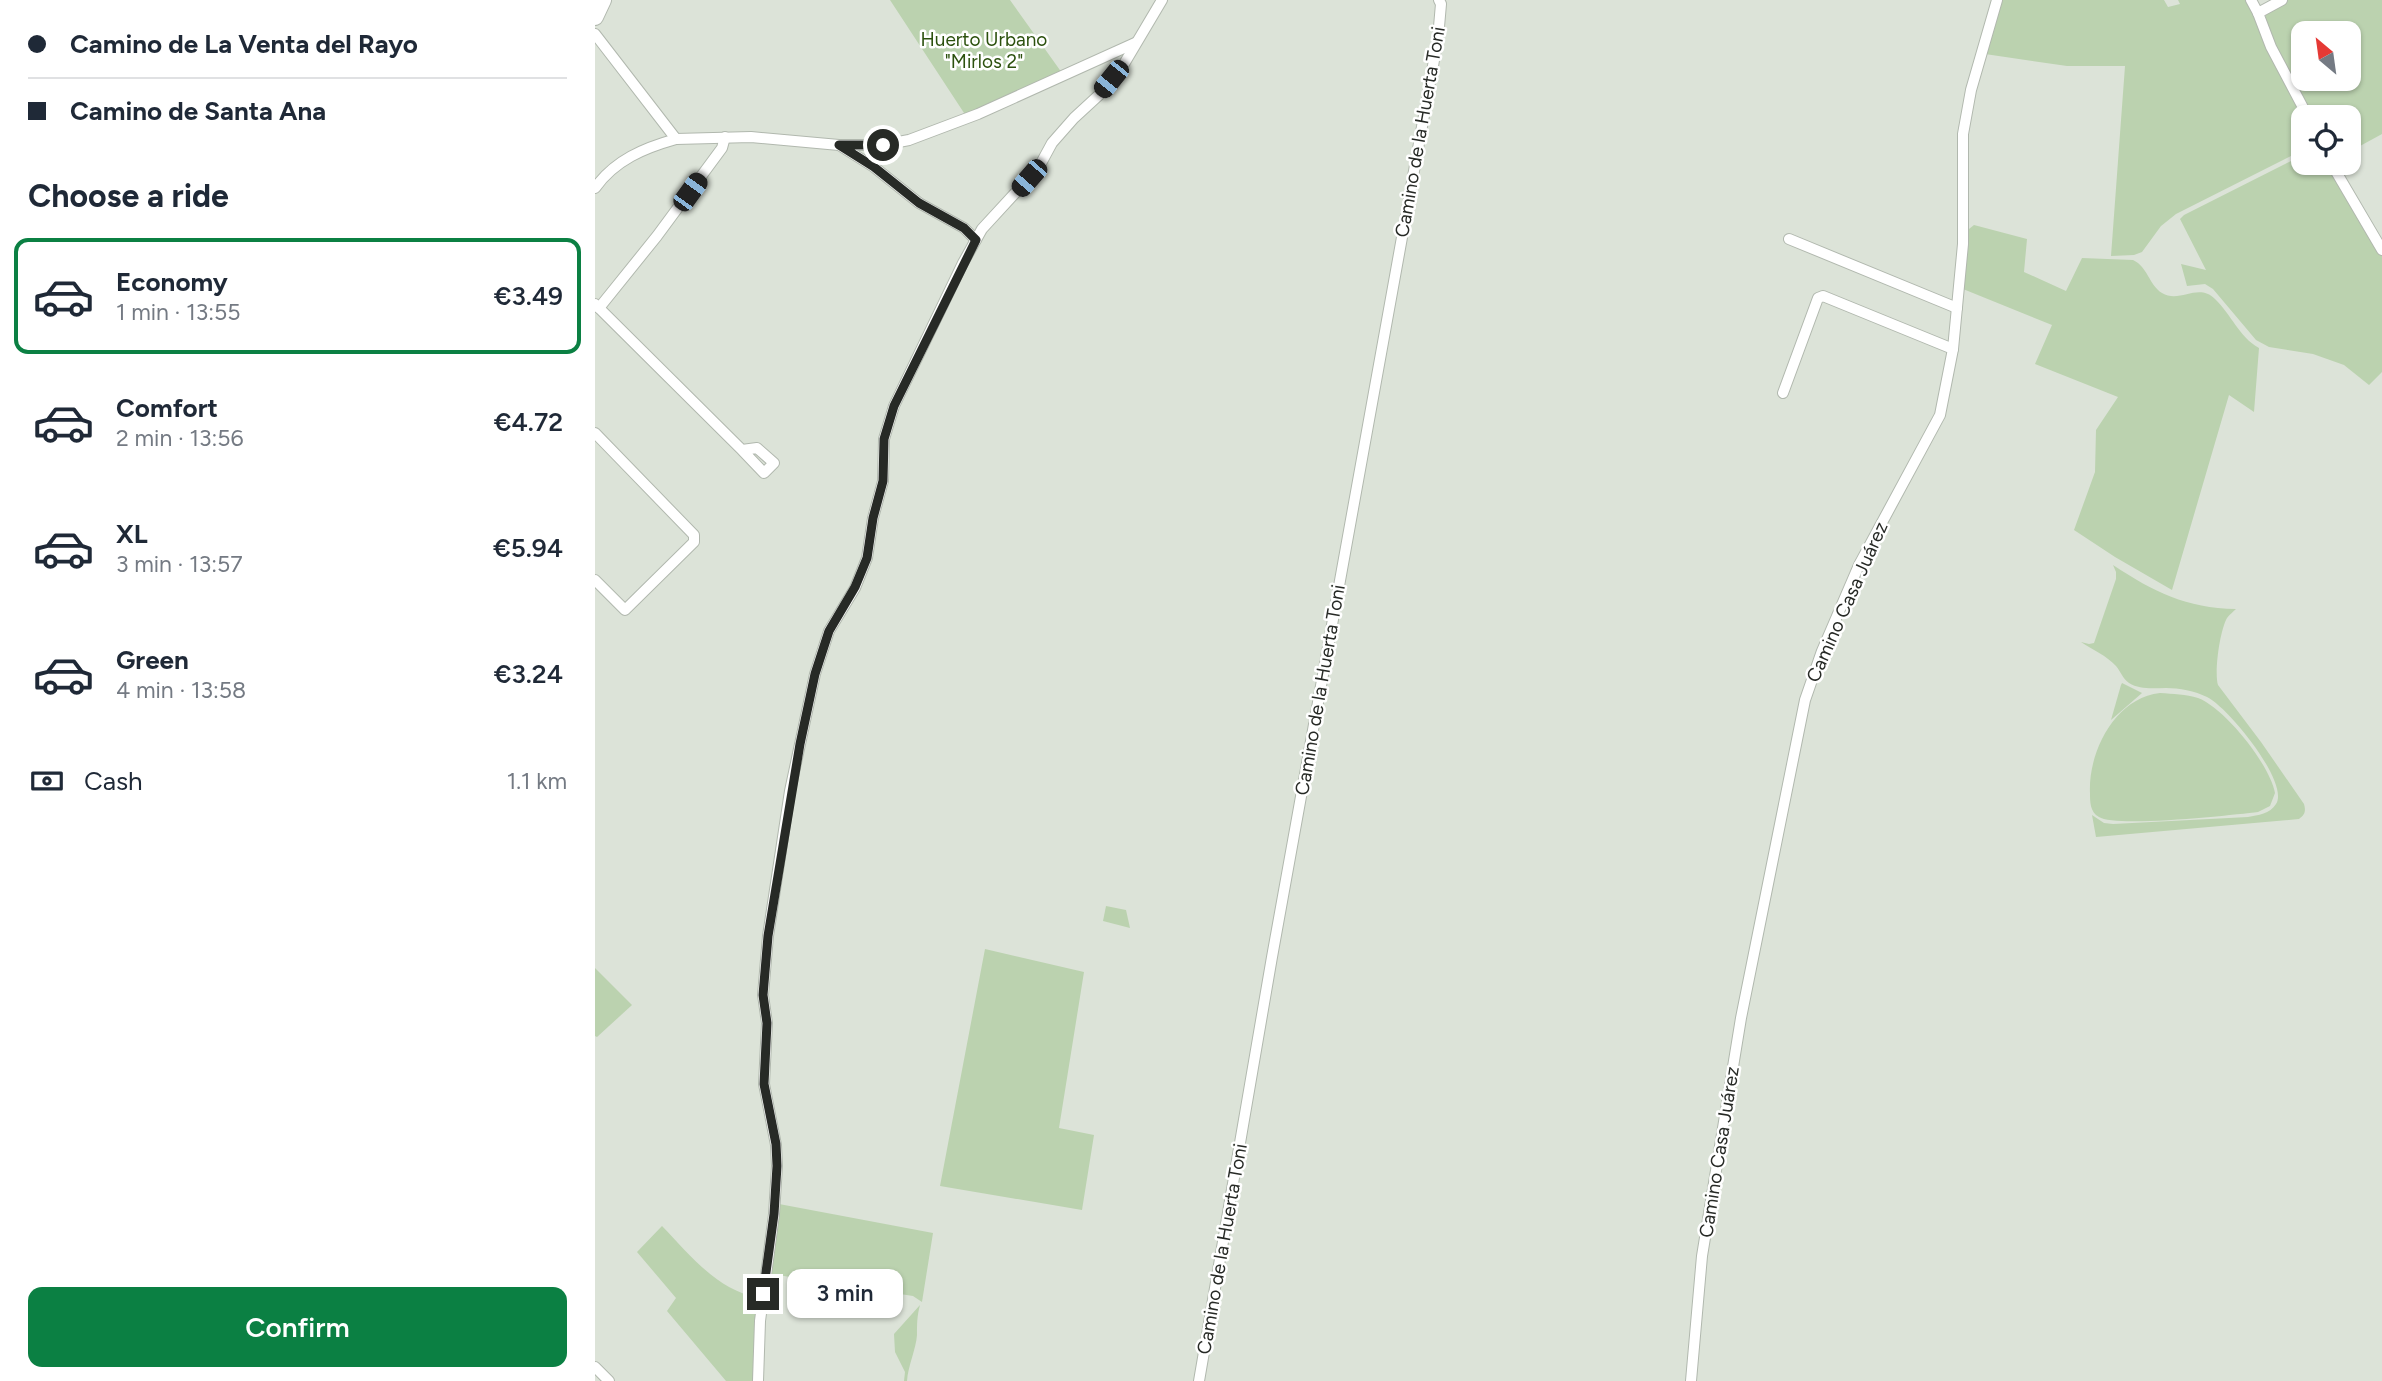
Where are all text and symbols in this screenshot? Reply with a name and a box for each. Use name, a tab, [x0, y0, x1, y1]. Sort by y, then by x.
north arrow	[2291, 21, 2361, 91]
map controls	[2291, 21, 2361, 175]
street label: Camino de la Huerta Toni	[1390, 25, 1450, 239]
text: Camino de La Venta del Rayo	[70, 28, 418, 60]
park label: Huerto Urbano "Mirlos 2"	[921, 28, 1047, 73]
car	[1090, 56, 1133, 102]
text: Camino de Santa Ana	[70, 95, 326, 127]
button: locate	[2291, 105, 2361, 175]
route start	[867, 129, 899, 161]
car	[1008, 155, 1051, 201]
car	[670, 169, 711, 215]
text: Choose a ride	[28, 177, 229, 215]
icon: car	[32, 265, 95, 328]
text: Economy	[116, 266, 228, 298]
text: €3.49	[494, 280, 563, 312]
text: 1 min · 13:55	[116, 298, 240, 326]
icon: car	[32, 391, 95, 454]
text: Comfort	[116, 392, 218, 424]
text: €4.72	[494, 406, 563, 438]
text: 2 min · 13:56	[116, 424, 244, 452]
icon: car	[32, 517, 95, 580]
text: XL	[116, 518, 148, 550]
street label: Camino Casa Juárez	[1801, 518, 1893, 686]
text: €5.94	[493, 532, 563, 564]
text: 3 min · 13:57	[116, 550, 243, 578]
street label: Camino de la Huerta Toni	[1290, 583, 1350, 797]
icon: car	[32, 643, 95, 706]
text: Green	[116, 644, 189, 676]
text: €3.24	[494, 658, 563, 690]
text: 4 min · 13:58	[116, 676, 246, 704]
icon: cash	[28, 762, 66, 800]
text: Cash	[84, 765, 143, 797]
text: 1.1 km	[507, 767, 567, 795]
street label: Camino Casa Juárez	[1694, 1065, 1744, 1239]
street label: Camino de la Huerta Toni	[1192, 1142, 1252, 1356]
callout: 3 min	[787, 1270, 903, 1318]
route end	[747, 1278, 779, 1310]
text: 3 min	[817, 1279, 873, 1307]
button: Confirm	[28, 1287, 567, 1367]

